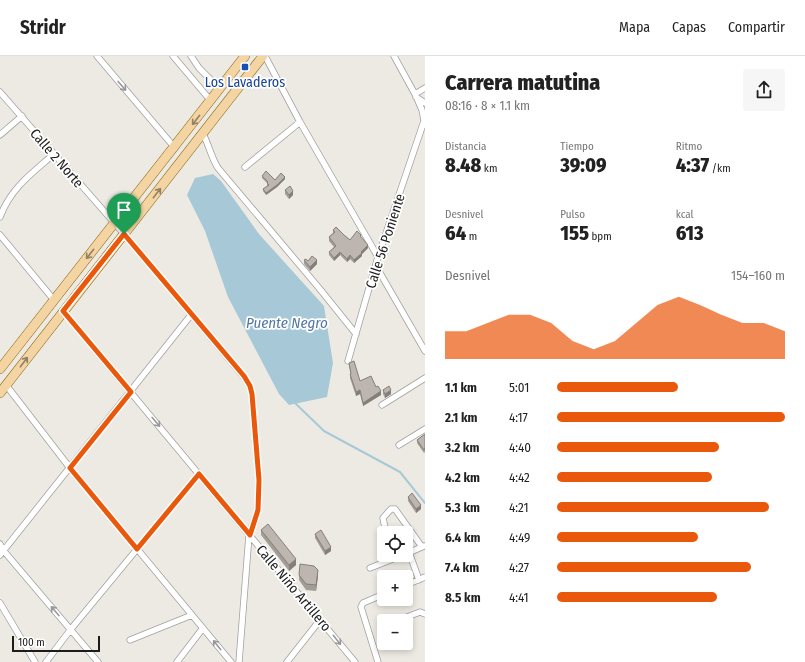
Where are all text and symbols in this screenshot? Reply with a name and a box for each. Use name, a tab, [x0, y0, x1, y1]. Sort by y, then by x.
text: Stridr	[20, 16, 66, 39]
text: Mapa	[619, 19, 650, 36]
text: Capas	[672, 19, 706, 36]
text: Compartir	[728, 19, 785, 36]
marker: Los Lavaderos	[240, 62, 250, 72]
text: Carrera matutina	[445, 69, 600, 96]
button: share	[743, 69, 785, 111]
place label: Los Lavaderos	[205, 74, 285, 91]
one-way arrow	[117, 81, 126, 91]
text: 08:16 · 8 × 1.1 km	[445, 98, 530, 113]
one-way arrow	[192, 115, 200, 126]
street label: Calle 2 Norte	[26, 125, 87, 191]
text: Distancia	[445, 140, 486, 153]
text: Tiempo	[560, 140, 594, 153]
text: Ritmo	[676, 140, 702, 153]
text: 8.48	[445, 153, 481, 177]
text: 39:09	[560, 153, 606, 177]
text: 4:37	[676, 153, 709, 177]
text: km	[481, 162, 497, 175]
text: /km	[709, 162, 731, 175]
one-way arrow	[152, 187, 161, 198]
street label: Calle 56 Poniente	[362, 192, 409, 291]
pin	[107, 193, 141, 234]
icon: arrive	[113, 199, 135, 221]
text: Desnivel	[445, 208, 483, 221]
text: Pulso	[560, 208, 585, 221]
text: kcal	[676, 208, 693, 221]
text: 64	[445, 221, 466, 245]
text: 155	[560, 221, 589, 245]
text: 613	[676, 221, 704, 245]
text: m	[466, 230, 477, 243]
text: bpm	[589, 230, 612, 243]
one-way arrow	[86, 249, 95, 260]
text: Desnivel	[445, 268, 490, 283]
text: 154–160 m	[731, 268, 785, 283]
water label: Puente Negro	[246, 314, 328, 332]
one-way arrow	[20, 357, 28, 368]
text: 1.1 km	[445, 380, 477, 395]
text: 5:01	[509, 380, 529, 395]
text: 2.1 km	[445, 410, 477, 425]
text: 4:17	[509, 410, 528, 425]
one-way arrow	[151, 416, 160, 427]
text: 3.2 km	[445, 440, 479, 455]
text: 4:40	[509, 440, 531, 455]
text: 4.2 km	[445, 470, 480, 485]
text: 4:42	[509, 470, 530, 485]
text: 5.3 km	[445, 500, 480, 515]
text: 4:21	[509, 500, 529, 515]
map controls	[377, 526, 413, 650]
button: locate	[377, 526, 413, 562]
text: 6.4 km	[445, 530, 480, 545]
text: 4:49	[509, 530, 530, 545]
street label: Calle Niño Artillero	[252, 542, 335, 635]
text: 7.4 km	[445, 560, 479, 575]
text: 4:27	[509, 560, 529, 575]
button: +	[377, 570, 413, 606]
text: 8.5 km	[445, 590, 481, 605]
text: 4:41	[509, 590, 529, 605]
one-way arrow	[51, 605, 60, 616]
button: −	[377, 614, 413, 650]
scale bar	[12, 634, 100, 653]
one-way arrow	[333, 635, 342, 646]
text: 100 m	[18, 636, 45, 649]
one-way arrow	[212, 640, 221, 650]

